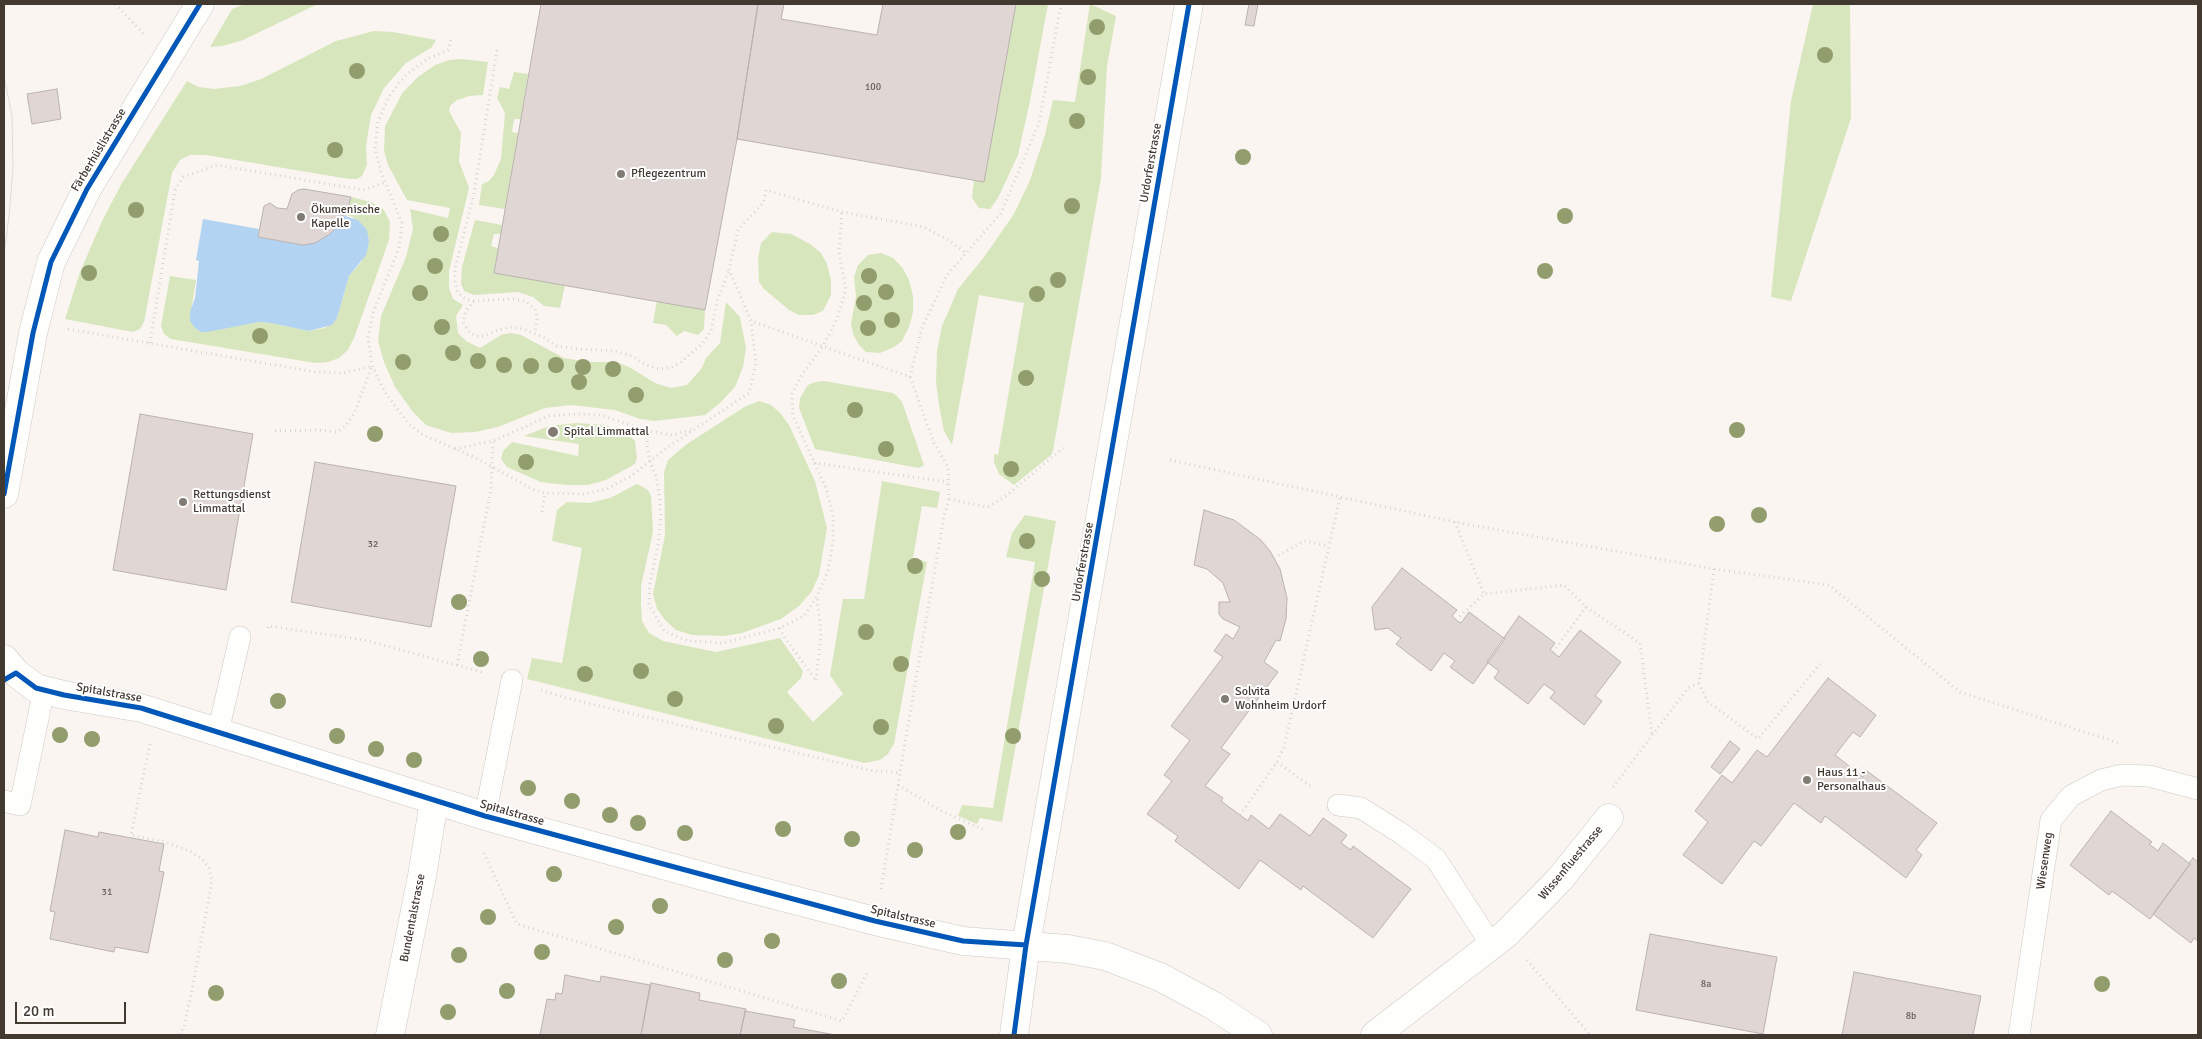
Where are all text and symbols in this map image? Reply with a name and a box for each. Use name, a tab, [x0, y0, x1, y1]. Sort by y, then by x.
house number: 100	[865, 81, 881, 93]
street label: Färberhüslistrasse	[68, 106, 130, 194]
street label: Urdorferstrasse	[1137, 122, 1165, 204]
place label: Pflegezentrum	[631, 167, 706, 181]
marker: Pflegezentrum	[615, 168, 627, 180]
place label: Ökumenische Kapelle	[311, 203, 380, 231]
marker: Ökumenische Kapelle	[295, 211, 307, 223]
marker: Spital Limmattal	[546, 425, 560, 439]
place label: Spital Limmattal	[564, 425, 649, 439]
place label: Rettungsdienst Limmattal	[193, 488, 271, 516]
marker: Rettungsdienst Limmattal	[177, 496, 189, 508]
street label: Urdorferstrasse	[1069, 521, 1097, 603]
house number: 32	[368, 538, 378, 550]
street label: Spitalstrasse	[75, 680, 143, 706]
place label: Solvita Wohnheim Urdorf	[1235, 685, 1326, 713]
marker: Solvita Wohnheim Urdorf	[1219, 693, 1231, 705]
place label: Haus 11 - Personalhaus	[1817, 766, 1886, 794]
marker: Haus 11 - Personalhaus	[1801, 774, 1813, 786]
street label: Spitalstrasse	[478, 797, 546, 829]
street label: Wissenfluestrasse	[1536, 823, 1606, 903]
street label: Wiesenweg	[2034, 831, 2056, 891]
street label: Bundentalstrasse	[397, 873, 429, 963]
house number: 31	[102, 886, 112, 898]
street label: Spitalstrasse	[869, 903, 937, 931]
house number: 8a	[1701, 978, 1711, 990]
scale bar	[18, 992, 129, 1024]
text: 20 m	[23, 1002, 54, 1020]
house number: 8b	[1906, 1010, 1916, 1022]

